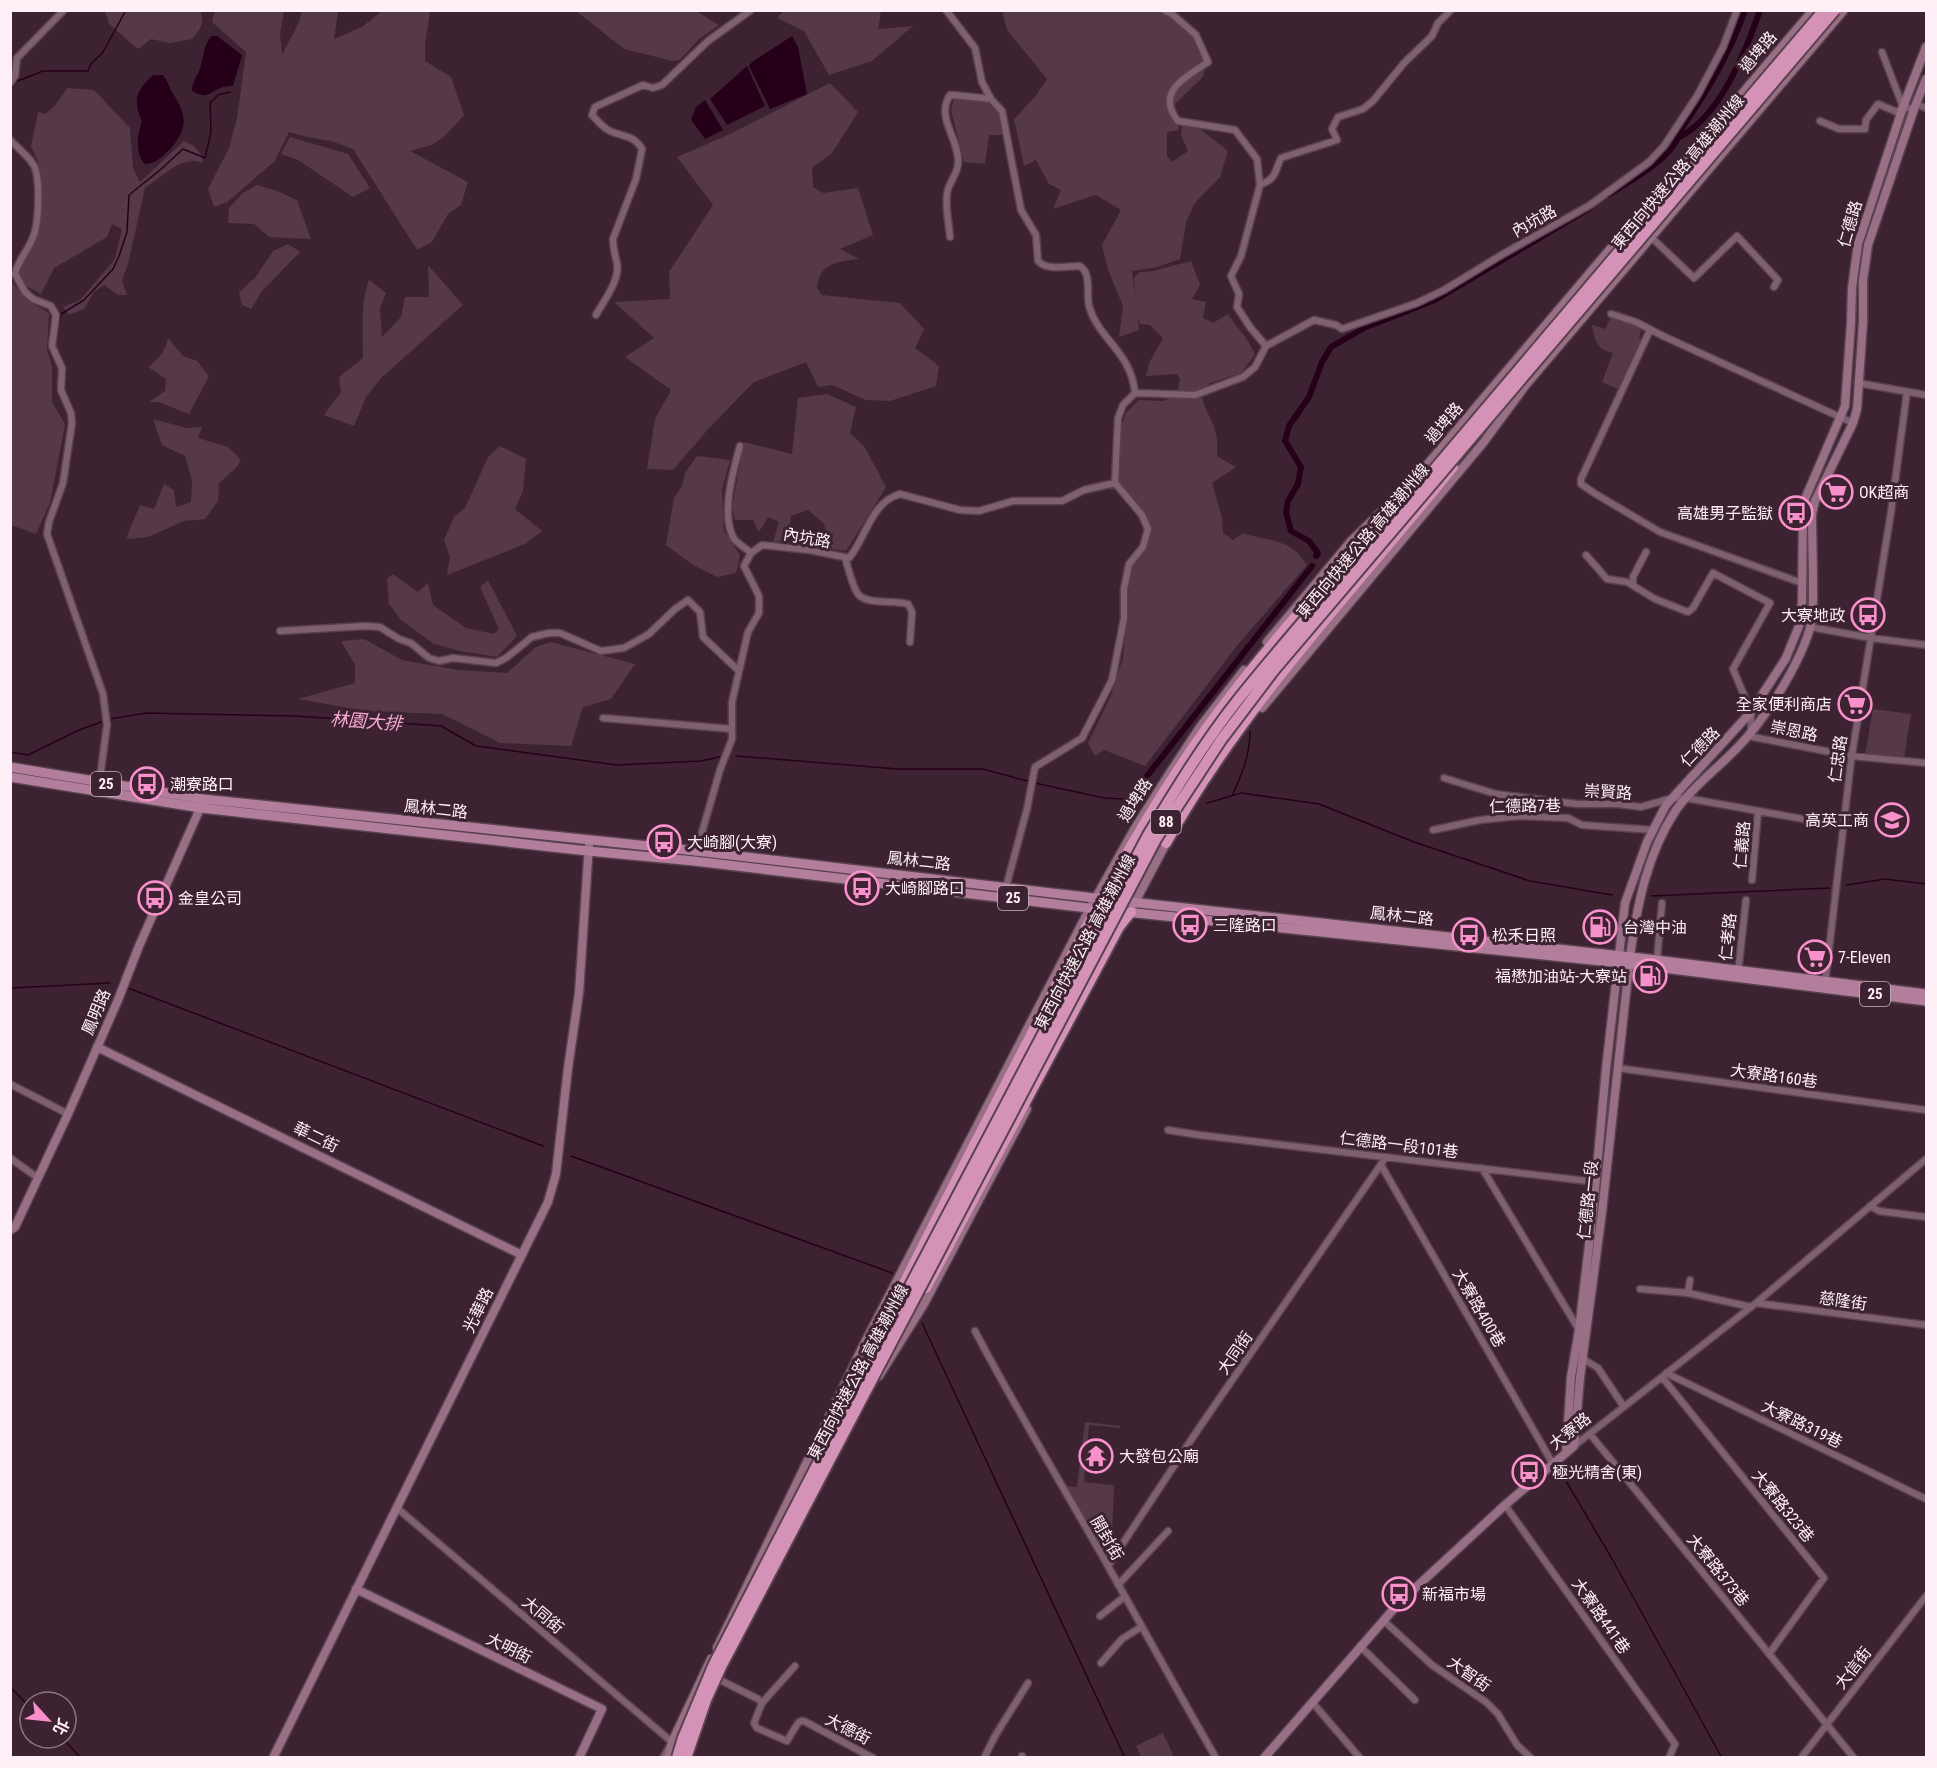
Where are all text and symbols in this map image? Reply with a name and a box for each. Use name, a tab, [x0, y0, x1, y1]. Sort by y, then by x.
street label: 過埤路	[1735, 28, 1781, 76]
street label: 東西向快速公路 高雄潮州線	[1608, 91, 1748, 253]
street label: 仁德路	[1834, 198, 1866, 250]
street label: 內坑路	[1508, 201, 1560, 241]
street label: 過埤路	[1421, 399, 1467, 447]
street label: 東西向快速公路 高雄潮州線	[1293, 460, 1433, 622]
supermarket icon: OK超商	[1818, 474, 1854, 510]
place label: OK超商	[1859, 483, 1909, 502]
bus stop icon: 高雄男子監獄	[1778, 495, 1814, 531]
place label: 高雄男子監獄	[1677, 504, 1773, 523]
street label: 內坑路	[782, 524, 832, 552]
bus stop icon: 大寮地政	[1850, 597, 1886, 633]
place label: 大寮地政	[1781, 606, 1845, 625]
supermarket icon: 全家便利商店	[1837, 686, 1873, 722]
place label: 全家便利商店	[1736, 695, 1832, 714]
water label: 林園大排	[329, 708, 405, 734]
street label: 崇恩路	[1769, 717, 1819, 745]
street label: 仁德路	[1676, 723, 1724, 771]
street label: 仁忠路	[1825, 734, 1851, 784]
bus stop icon: 潮寮路口	[129, 766, 165, 802]
road number: 25	[91, 772, 121, 796]
place label: 潮寮路口	[170, 775, 234, 794]
street label: 過埤路	[1114, 775, 1156, 825]
street label: 崇賢路	[1584, 781, 1632, 803]
street label: 鳳林二路	[403, 796, 469, 822]
street label: 仁德路7巷	[1489, 796, 1561, 816]
school or university icon: 高英工商	[1874, 802, 1910, 838]
road number: 88	[1151, 810, 1181, 834]
place label: 高英工商	[1805, 811, 1869, 830]
street label: 仁義路	[1730, 820, 1754, 870]
bus stop icon: 大崎腳(大寮)	[646, 824, 682, 860]
place label: 大崎腳(大寮)	[687, 833, 777, 852]
street label: 鳳林二路	[886, 848, 952, 874]
street label: 東西向快速公路 高雄潮州線	[1031, 851, 1139, 1033]
bus stop icon: 大崎腳路口	[844, 870, 880, 906]
place label: 大崎腳路口	[885, 879, 965, 898]
bus stop icon: 金皇公司	[137, 880, 173, 916]
road number: 25	[998, 886, 1028, 910]
place label: 金皇公司	[178, 889, 242, 908]
street label: 鳳林二路	[1369, 903, 1435, 929]
bus stop icon: 三隆路口	[1172, 907, 1208, 943]
fuel station icon: 台灣中油	[1582, 909, 1618, 945]
street label: 仁孝路	[1716, 912, 1740, 962]
place label: 三隆路口	[1213, 916, 1277, 935]
bus stop icon: 松禾日照	[1451, 917, 1487, 953]
place label: 台灣中油	[1623, 918, 1687, 937]
place label: 松禾日照	[1492, 926, 1556, 945]
supermarket icon: 7-Eleven	[1797, 939, 1833, 975]
place label: 7-Eleven	[1838, 948, 1891, 967]
fuel station icon: 福懋加油站-大寮站	[1632, 958, 1668, 994]
place label: 福懋加油站-大寮站	[1495, 967, 1627, 986]
road number: 25	[1860, 982, 1890, 1006]
street label: 鳳明路	[78, 986, 114, 1038]
street label: 大寮路160巷	[1729, 1060, 1819, 1092]
street label: 華二街	[290, 1118, 342, 1156]
street label: 仁德路一段101巷	[1338, 1128, 1460, 1162]
street label: 仁德路一段	[1574, 1159, 1602, 1241]
street label: 大寮路400巷	[1449, 1265, 1509, 1351]
street label: 東西向快速公路 高雄潮州線	[804, 1281, 912, 1463]
street label: 光華路	[459, 1284, 497, 1336]
street label: 慈隆街	[1818, 1288, 1868, 1314]
street label: 大同街	[1213, 1328, 1257, 1378]
street label: 大寮路319巷	[1758, 1396, 1846, 1452]
street label: 大寮路	[1545, 1409, 1595, 1453]
temple icon: 大發包公廟	[1078, 1438, 1114, 1474]
place label: 大發包公廟	[1119, 1447, 1199, 1466]
bus stop icon: 極光精舍(東)	[1511, 1454, 1547, 1490]
place label: 極光精舍(東)	[1552, 1463, 1642, 1482]
street label: 大寮路323巷	[1748, 1466, 1818, 1546]
street label: 開封街	[1087, 1512, 1127, 1564]
street label: 大寮路373巷	[1683, 1530, 1753, 1610]
street label: 大寮路441巷	[1568, 1575, 1634, 1657]
bus stop icon: 新福市場	[1381, 1576, 1417, 1612]
place label: 新福市場	[1422, 1585, 1486, 1604]
street label: 大同街	[519, 1592, 567, 1638]
street label: 大明街	[483, 1629, 535, 1667]
street label: 大信街	[1831, 1643, 1875, 1693]
street label: 大智街	[1444, 1652, 1494, 1696]
north arrow	[18, 1690, 78, 1750]
street label: 大德街	[822, 1710, 874, 1748]
text: 北	[49, 1715, 73, 1738]

